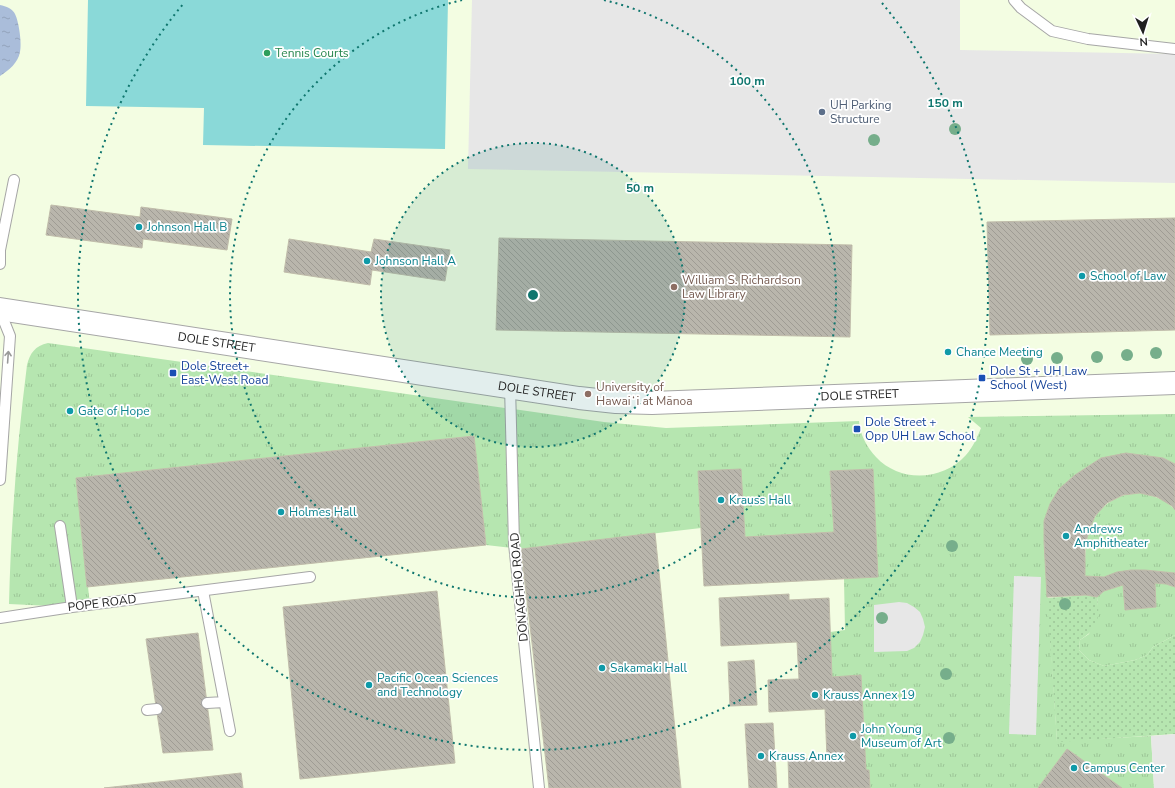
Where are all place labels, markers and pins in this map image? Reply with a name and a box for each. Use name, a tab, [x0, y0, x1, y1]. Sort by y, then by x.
place label: Tennis Courts	[275, 45, 349, 61]
marker: Tennis Courts	[262, 48, 272, 58]
place label: UH Parking Structure	[830, 97, 892, 127]
marker: UH Parking Structure	[817, 107, 827, 117]
place label: Johnson Hall B	[146, 219, 227, 235]
marker: Johnson Hall B	[134, 222, 144, 232]
place label: Johnson Hall A	[374, 253, 456, 269]
marker: Johnson Hall A	[362, 256, 372, 266]
place label: School of Law	[1090, 268, 1166, 284]
marker: School of Law	[1077, 271, 1087, 281]
place label: William S. Richardson Law Library	[682, 272, 801, 302]
marker: William S. Richardson Law Library	[669, 282, 679, 292]
centre of rings	[526, 288, 540, 302]
place label: Chance Meeting	[956, 344, 1043, 360]
marker: Chance Meeting	[943, 347, 953, 357]
place label: Dole Street+ East-West Road	[181, 358, 268, 388]
place label: Dole St + UH Law School (West)	[990, 363, 1087, 393]
marker: Dole Street+ East-West Road	[168, 368, 178, 378]
marker: Dole St + UH Law School (West)	[977, 373, 987, 383]
place label: University of Hawaiʻi at Mānoa	[596, 379, 693, 409]
marker: University of Hawaiʻi at Mānoa	[583, 389, 593, 399]
place label: Gate of Hope	[78, 403, 150, 419]
marker: Gate of Hope	[65, 406, 75, 416]
place label: Dole Street + Opp UH Law School	[865, 414, 975, 444]
marker: Dole Street + Opp UH Law School	[852, 424, 862, 434]
place label: Krauss Hall	[729, 492, 792, 508]
marker: Krauss Hall	[716, 495, 726, 505]
place label: Holmes Hall	[289, 504, 357, 520]
marker: Holmes Hall	[276, 507, 286, 517]
place label: Andrews Amphitheater	[1074, 521, 1149, 551]
marker: Andrews Amphitheater	[1061, 531, 1071, 541]
place label: Sakamaki Hall	[610, 660, 688, 676]
marker: Sakamaki Hall	[597, 663, 607, 673]
place label: Pacific Ocean Sciences and Technology	[377, 670, 498, 700]
marker: Pacific Ocean Sciences and Technology	[364, 680, 374, 690]
place label: Krauss Annex 19	[823, 687, 915, 703]
marker: Krauss Annex 19	[810, 690, 820, 700]
place label: John Young Museum of Art	[860, 721, 942, 751]
marker: John Young Museum of Art	[848, 731, 858, 741]
place label: Krauss Annex	[769, 748, 844, 764]
marker: Krauss Annex	[756, 751, 766, 761]
place label: Campus Center	[1082, 760, 1165, 776]
marker: Campus Center	[1069, 763, 1079, 773]

